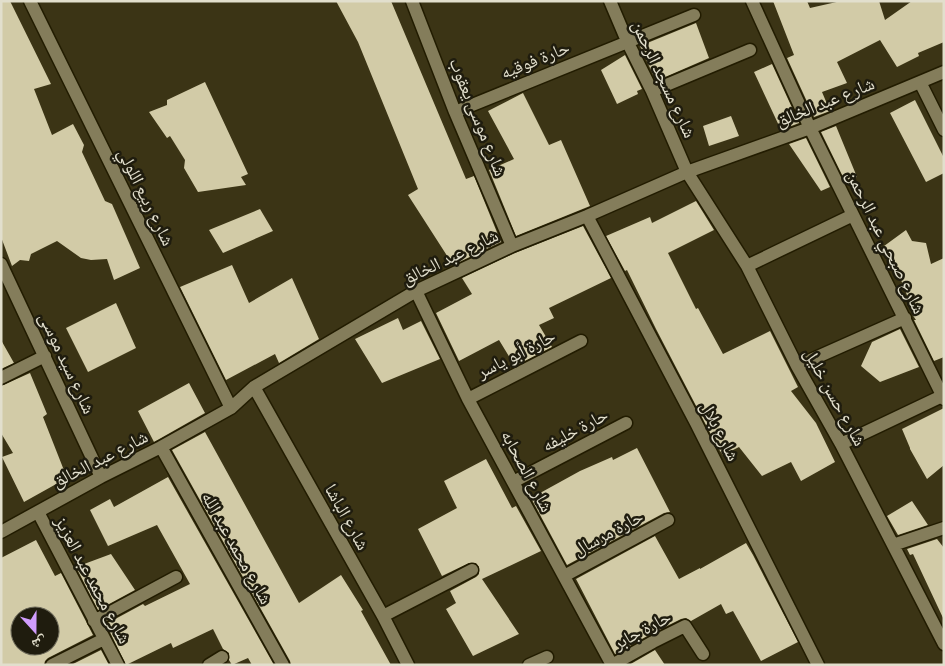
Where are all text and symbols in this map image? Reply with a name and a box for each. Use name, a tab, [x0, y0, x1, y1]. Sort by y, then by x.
street label: شارع مسجد الرحمن	[627, 16, 702, 141]
street label: حارة فوقيه	[497, 35, 573, 84]
street label: شارع موسى يعقوب	[444, 54, 513, 179]
street label: شارع عبد الخالق	[772, 71, 878, 132]
street label: شارع ربيع اللولي	[110, 144, 180, 251]
street label: شارع صبحي عبد الرحمن	[838, 166, 931, 319]
street label: شارع عبد الخالق	[398, 223, 502, 290]
street label: شارع سيد موسى	[34, 308, 101, 417]
street label: حارة أبو ياسر	[472, 324, 559, 384]
street label: شارع حسن خليل	[799, 344, 872, 450]
street label: شارع بلال	[696, 397, 745, 465]
street label: حارة خليفه	[538, 403, 612, 457]
street label: شارع عبد الخالق	[48, 425, 152, 493]
street label: شارع الصحابه	[496, 426, 559, 516]
street label: شارع الباشا	[320, 480, 375, 554]
street label: شارع محمد عبد الله	[197, 487, 278, 608]
street label: حارة مرسال	[569, 504, 647, 561]
street label: شارع محمد عبد العزيز	[50, 511, 137, 647]
street label: حارة جابر	[608, 605, 675, 655]
north arrow	[10, 606, 60, 656]
text: ش	[29, 632, 50, 654]

